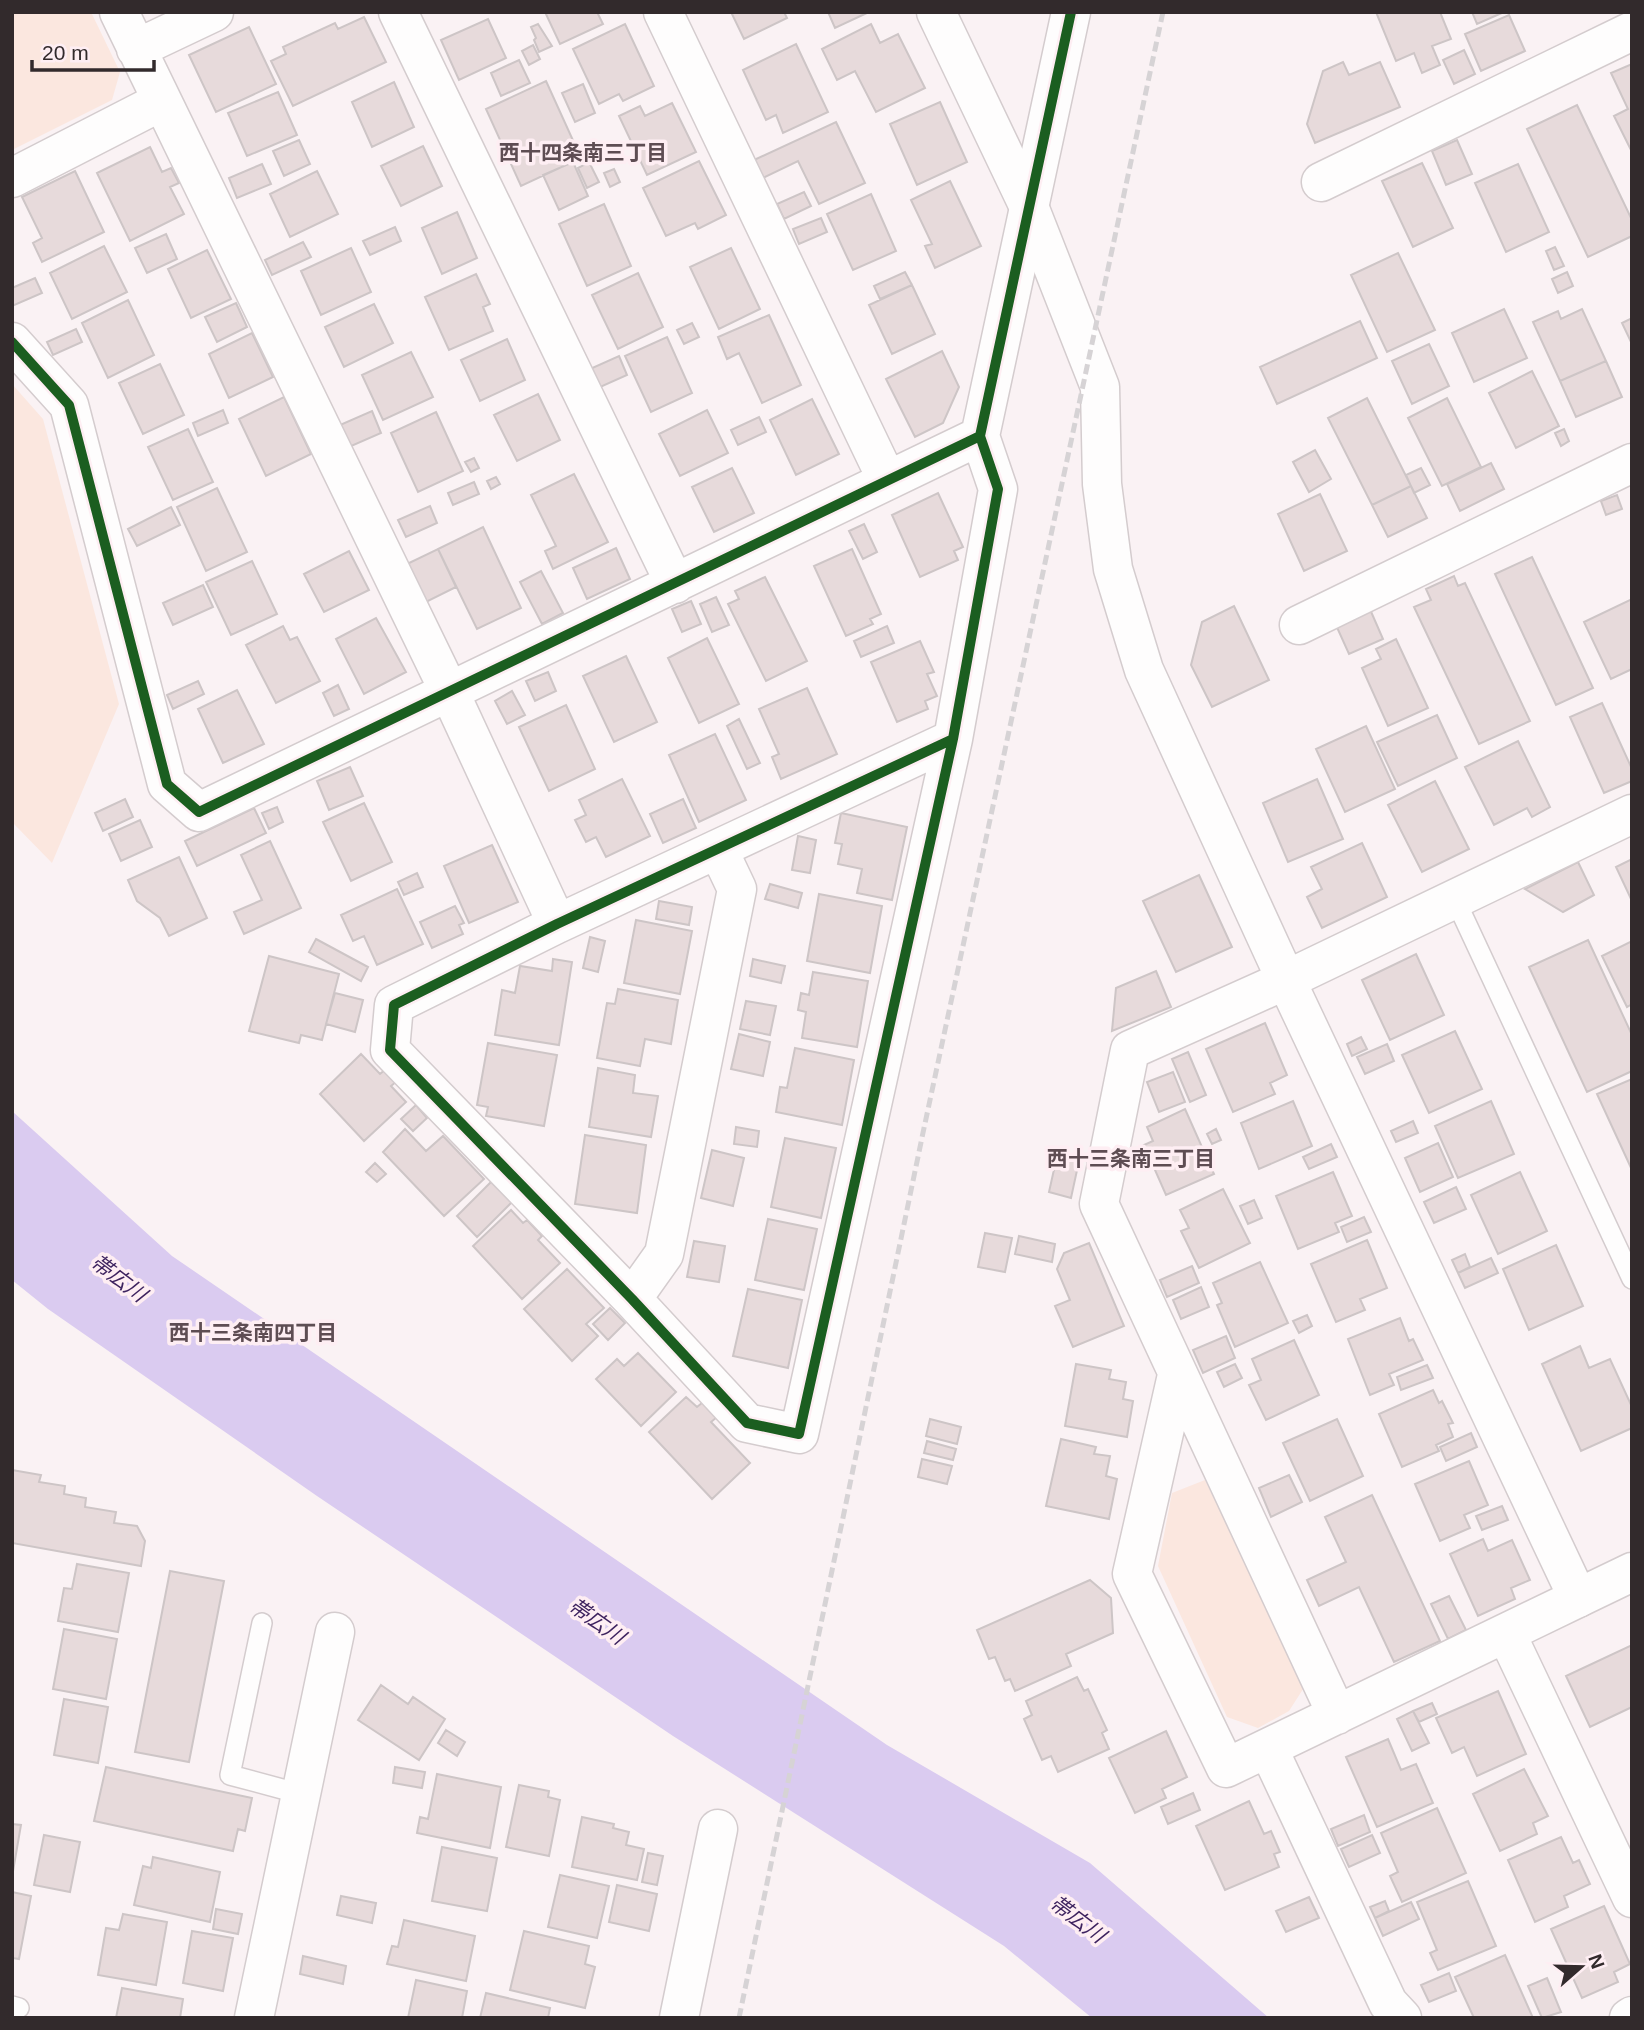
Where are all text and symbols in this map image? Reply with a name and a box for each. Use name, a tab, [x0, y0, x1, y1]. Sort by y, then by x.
scale bar	[32, 28, 154, 72]
text: 20 m	[42, 41, 89, 64]
district label: 西十四条南三丁目	[499, 141, 667, 164]
district label: 西十三条南三丁目	[1047, 1147, 1215, 1170]
water label: 帯広川	[87, 1250, 153, 1307]
district label: 西十三条南四丁目	[169, 1321, 337, 1344]
water label: 帯広川	[565, 1594, 631, 1650]
water label: 帯広川	[1046, 1891, 1112, 1948]
north arrow	[1546, 1932, 1616, 2002]
text: N	[1584, 1951, 1609, 1971]

